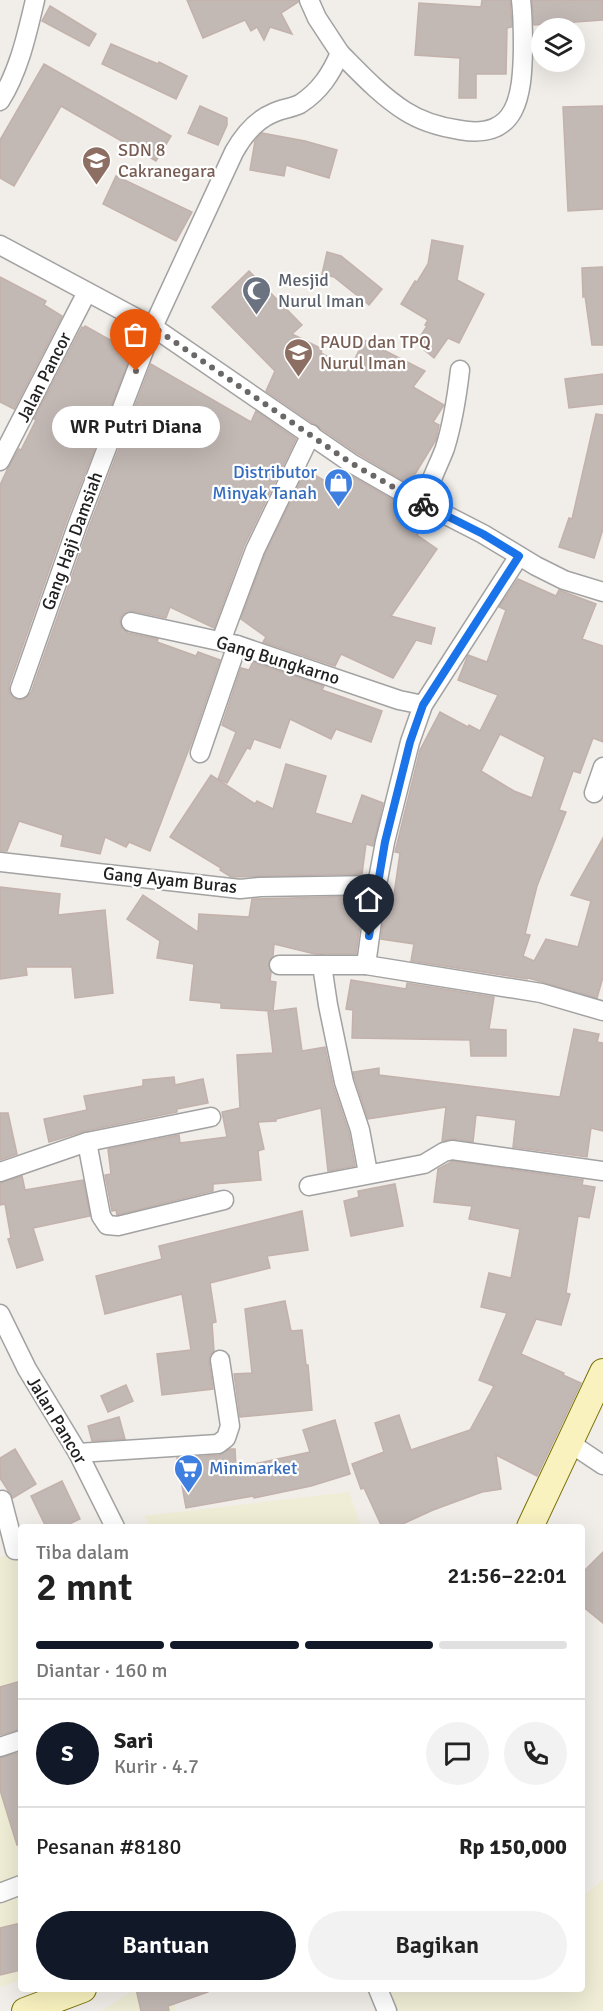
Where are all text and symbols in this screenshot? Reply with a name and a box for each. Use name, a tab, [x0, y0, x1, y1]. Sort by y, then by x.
map controls	[531, 18, 585, 72]
button: layers	[531, 18, 585, 72]
place label: SDN 8 Cakranegara	[118, 139, 216, 182]
school or university icon: SDN 8 Cakranegara	[81, 144, 113, 186]
place label: Mesjid Nurul Iman	[278, 269, 364, 312]
mosque icon: Mesjid Nurul Iman	[241, 274, 273, 316]
pin	[110, 309, 161, 371]
icon: bag	[119, 318, 152, 351]
street label: Jalan Pancor	[12, 328, 76, 426]
place label: PAUD dan TPQ Nurul Iman	[320, 331, 431, 374]
school or university icon: PAUD dan TPQ Nurul Iman	[283, 336, 315, 378]
callout: WR Putri Diana	[52, 407, 220, 449]
text: WR Putri Diana	[70, 414, 202, 439]
place label: Distributor Minyak Tanah	[212, 461, 317, 504]
shop icon: Distributor Minyak Tanah	[322, 466, 354, 508]
street label: Gang Haji Damsiah	[37, 469, 107, 613]
courier	[393, 474, 453, 534]
icon: bike	[407, 488, 440, 521]
street label: Gang Bungkarno	[214, 631, 342, 689]
street label: Gang Ayam Buras	[102, 862, 238, 898]
pin	[343, 874, 394, 936]
icon: home	[352, 883, 385, 916]
street label: Jalan Pancor	[22, 1372, 92, 1468]
supermarket icon: Minimarket	[172, 1452, 204, 1494]
place label: Minimarket	[209, 1457, 297, 1479]
text: Tiba dalam	[36, 1540, 129, 1565]
text: 21:56–22:01	[448, 1562, 567, 1589]
text: 2 mnt	[36, 1563, 132, 1611]
text: Diantar · 160 m	[36, 1658, 168, 1683]
button: chat	[426, 1722, 489, 1785]
button: phone	[504, 1722, 567, 1785]
text: Sari	[114, 1727, 153, 1754]
text: S	[61, 1740, 74, 1767]
text: Kurir · 4.7	[114, 1754, 199, 1779]
text: Pesanan #8180	[36, 1833, 181, 1860]
text: Rp 150,000	[459, 1833, 567, 1860]
button: Bantuan	[36, 1911, 296, 1980]
button: Bagikan	[308, 1911, 567, 1980]

